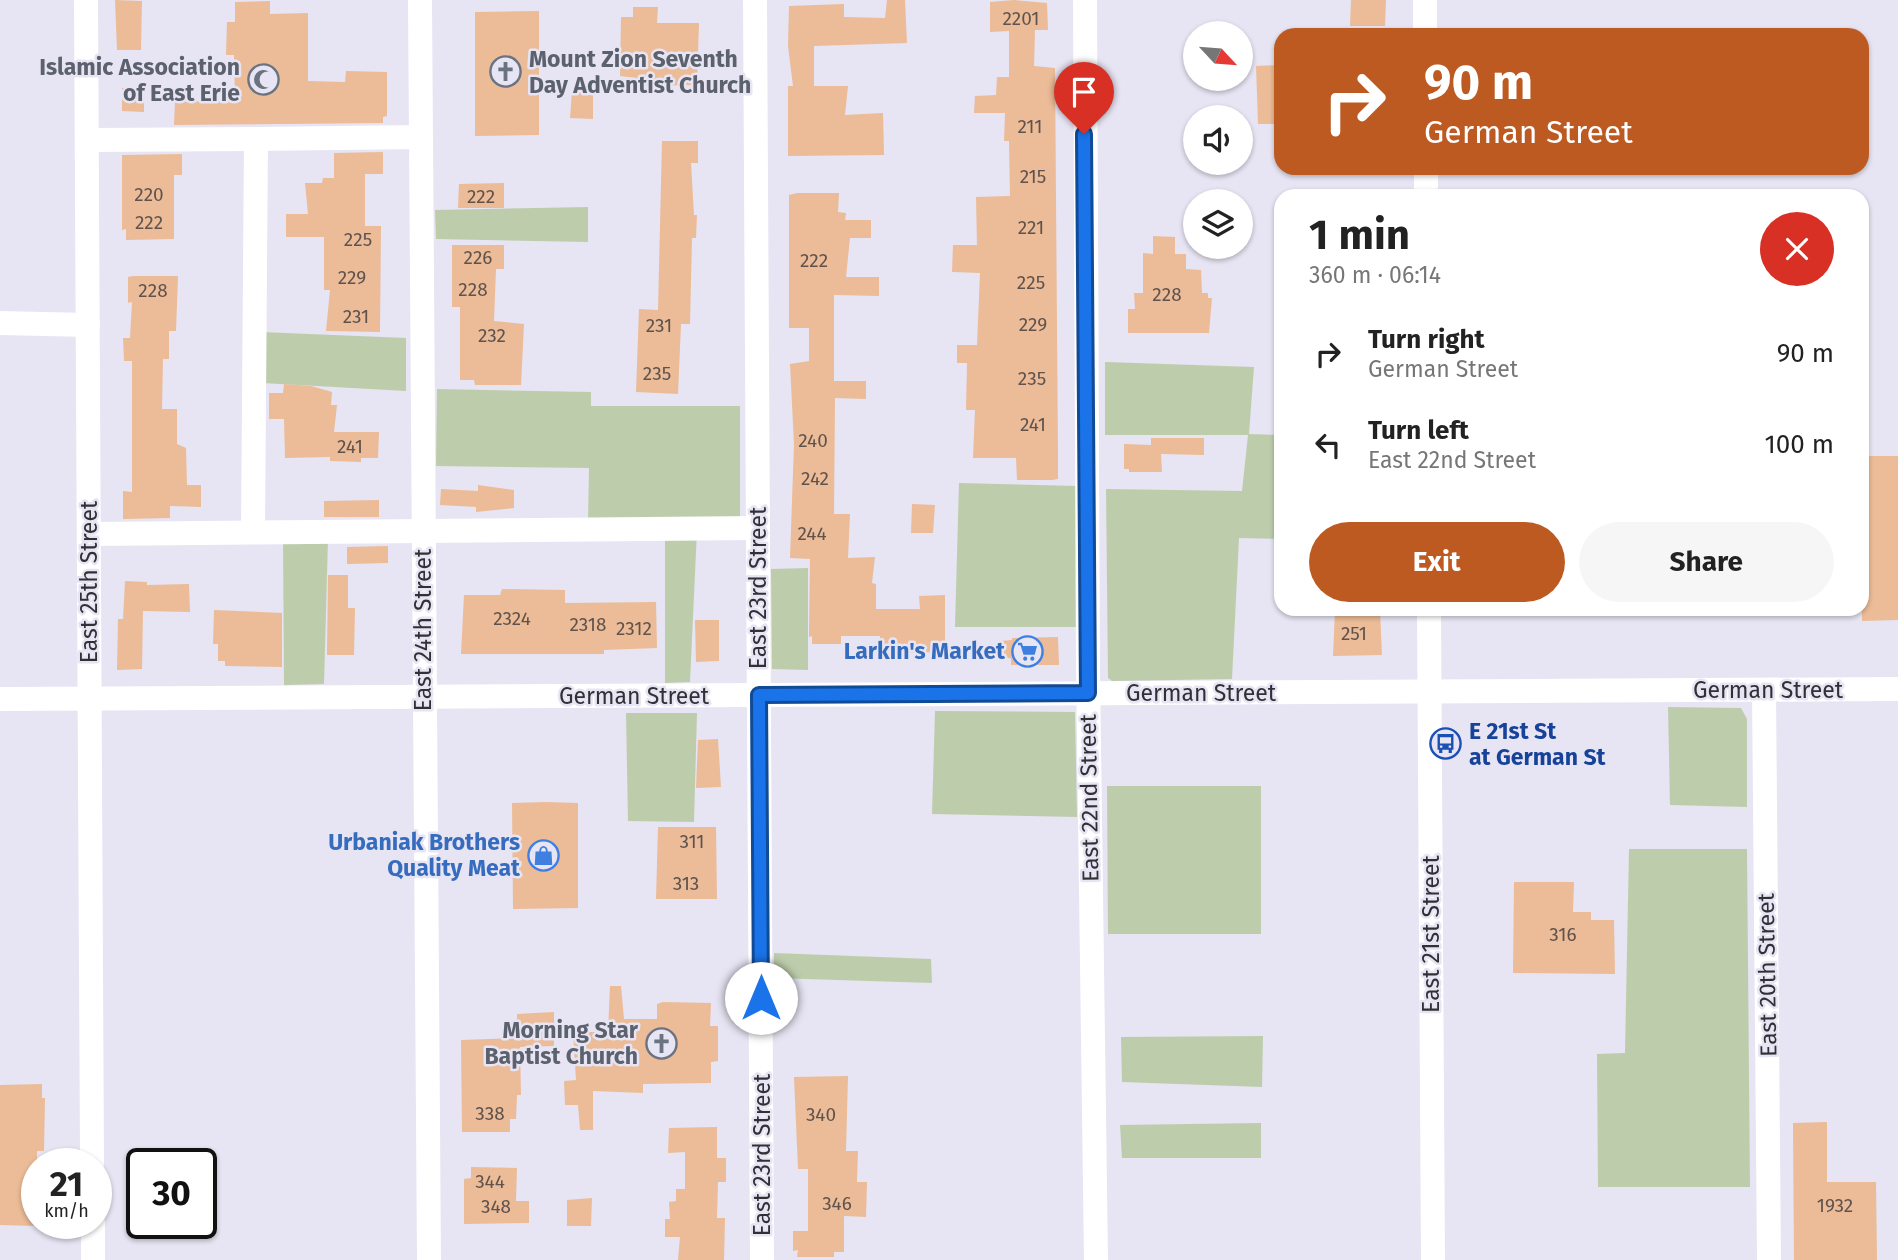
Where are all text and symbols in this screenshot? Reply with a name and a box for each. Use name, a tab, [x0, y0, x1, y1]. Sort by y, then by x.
house number: 2201	[1002, 7, 1040, 30]
north arrow	[1183, 21, 1253, 91]
map controls	[1183, 21, 1253, 259]
place label: Mount Zion Seventh Day Adventist Church	[529, 45, 751, 99]
place label: Islamic Association of East Erie	[39, 53, 240, 107]
text: 90 m	[1424, 53, 1533, 112]
church icon: Mount Zion Seventh Day Adventist Church	[489, 55, 523, 89]
icon: right	[1309, 56, 1400, 147]
pin	[1054, 62, 1114, 134]
mosque icon: Islamic Association of East Erie	[246, 63, 280, 97]
icon: arrive	[1065, 73, 1103, 111]
button: sound	[1183, 105, 1253, 175]
text: German Street	[1424, 113, 1633, 151]
house number: 211	[1017, 115, 1043, 138]
house number: 215	[1020, 165, 1046, 188]
house number: 220	[134, 183, 164, 206]
house number: 222	[467, 185, 495, 208]
button: layers	[1183, 189, 1253, 259]
text: 1 min	[1309, 210, 1410, 260]
house number: 222	[135, 211, 163, 234]
button: close	[1760, 212, 1834, 286]
house number: 221	[1018, 216, 1044, 239]
house number: 225	[344, 228, 372, 251]
house number: 226	[464, 246, 492, 269]
house number: 222	[800, 249, 828, 272]
text: 360 m · 06:14	[1309, 261, 1441, 289]
house number: 229	[338, 266, 366, 289]
house number: 225	[1017, 271, 1045, 294]
house number: 228	[458, 278, 488, 301]
house number: 228	[138, 279, 168, 302]
house number: 228	[1152, 283, 1182, 306]
house number: 231	[343, 305, 369, 328]
house number: 229	[1019, 313, 1047, 336]
house number: 231	[646, 314, 672, 337]
house number: 232	[478, 324, 506, 347]
text: Turn right	[1368, 324, 1485, 355]
icon: right	[1309, 335, 1347, 373]
text: 90 m	[1777, 338, 1834, 369]
text: German Street	[1368, 355, 1518, 383]
house number: 235	[643, 362, 671, 385]
house number: 235	[1018, 367, 1046, 390]
house number: 241	[1020, 413, 1046, 436]
text: Turn left	[1368, 415, 1469, 446]
icon: left	[1309, 426, 1347, 464]
house number: 240	[798, 429, 828, 452]
text: 100 m	[1765, 429, 1834, 460]
house number: 241	[337, 435, 363, 458]
text: East 22nd Street	[1368, 446, 1536, 474]
house number: 242	[801, 467, 829, 490]
street label: East 25th Street	[75, 500, 103, 663]
street label: East 23rd Street	[744, 506, 772, 669]
house number: 244	[797, 522, 827, 545]
button: Exit	[1309, 522, 1565, 602]
button: Share	[1579, 522, 1834, 602]
street label: East 24th Street	[409, 548, 437, 711]
house number: 2324	[493, 607, 531, 630]
house number: 2318	[569, 613, 607, 636]
house number: 2312	[616, 617, 652, 640]
house number: 251	[1341, 622, 1367, 645]
supermarket icon: Larkin's Market	[1011, 634, 1045, 668]
place label: Larkin's Market	[844, 637, 1006, 665]
street label: German Street	[1693, 676, 1844, 704]
street label: German Street	[1126, 679, 1277, 707]
street label: German Street	[559, 682, 710, 710]
street label: East 22nd Street	[1074, 713, 1104, 882]
place label: E 21st St at German St	[1469, 717, 1607, 771]
bus stop icon: E 21st St at German St	[1429, 727, 1463, 761]
place label: Urbaniak Brothers Quality Meat	[328, 828, 521, 882]
house number: 311	[679, 830, 705, 853]
shop icon: Urbaniak Brothers Quality Meat	[526, 838, 560, 872]
street label: East 21st Street	[1417, 854, 1445, 1013]
house number: 313	[673, 872, 699, 895]
street label: East 20th Street	[1752, 892, 1782, 1057]
house number: 316	[1549, 923, 1577, 946]
position arrow	[724, 961, 798, 1035]
place label: Morning Star Baptist Church	[484, 1016, 639, 1070]
church icon: Morning Star Baptist Church	[644, 1026, 678, 1060]
street label: East 23rd Street	[748, 1073, 776, 1236]
house number: 338	[475, 1102, 505, 1125]
house number: 340	[806, 1103, 836, 1126]
speed limit sign: 30	[126, 1148, 217, 1239]
text: 21	[50, 1163, 83, 1205]
house number: 344	[475, 1170, 505, 1193]
house number: 346	[822, 1192, 852, 1215]
house number: 1932	[1817, 1194, 1853, 1217]
house number: 348	[481, 1195, 511, 1218]
text: km/h	[44, 1200, 89, 1222]

